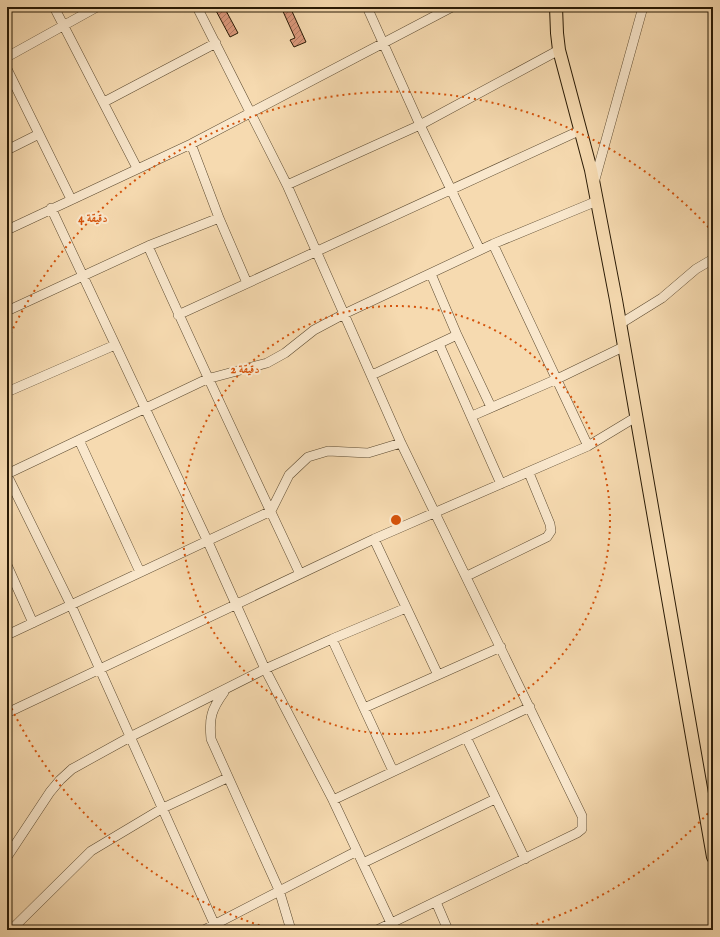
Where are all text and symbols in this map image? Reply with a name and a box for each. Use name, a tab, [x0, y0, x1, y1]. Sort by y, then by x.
text: 4 دقيقة	[78, 211, 108, 226]
text: 2 دقيقة	[230, 362, 260, 377]
centre of rings	[389, 513, 403, 527]

